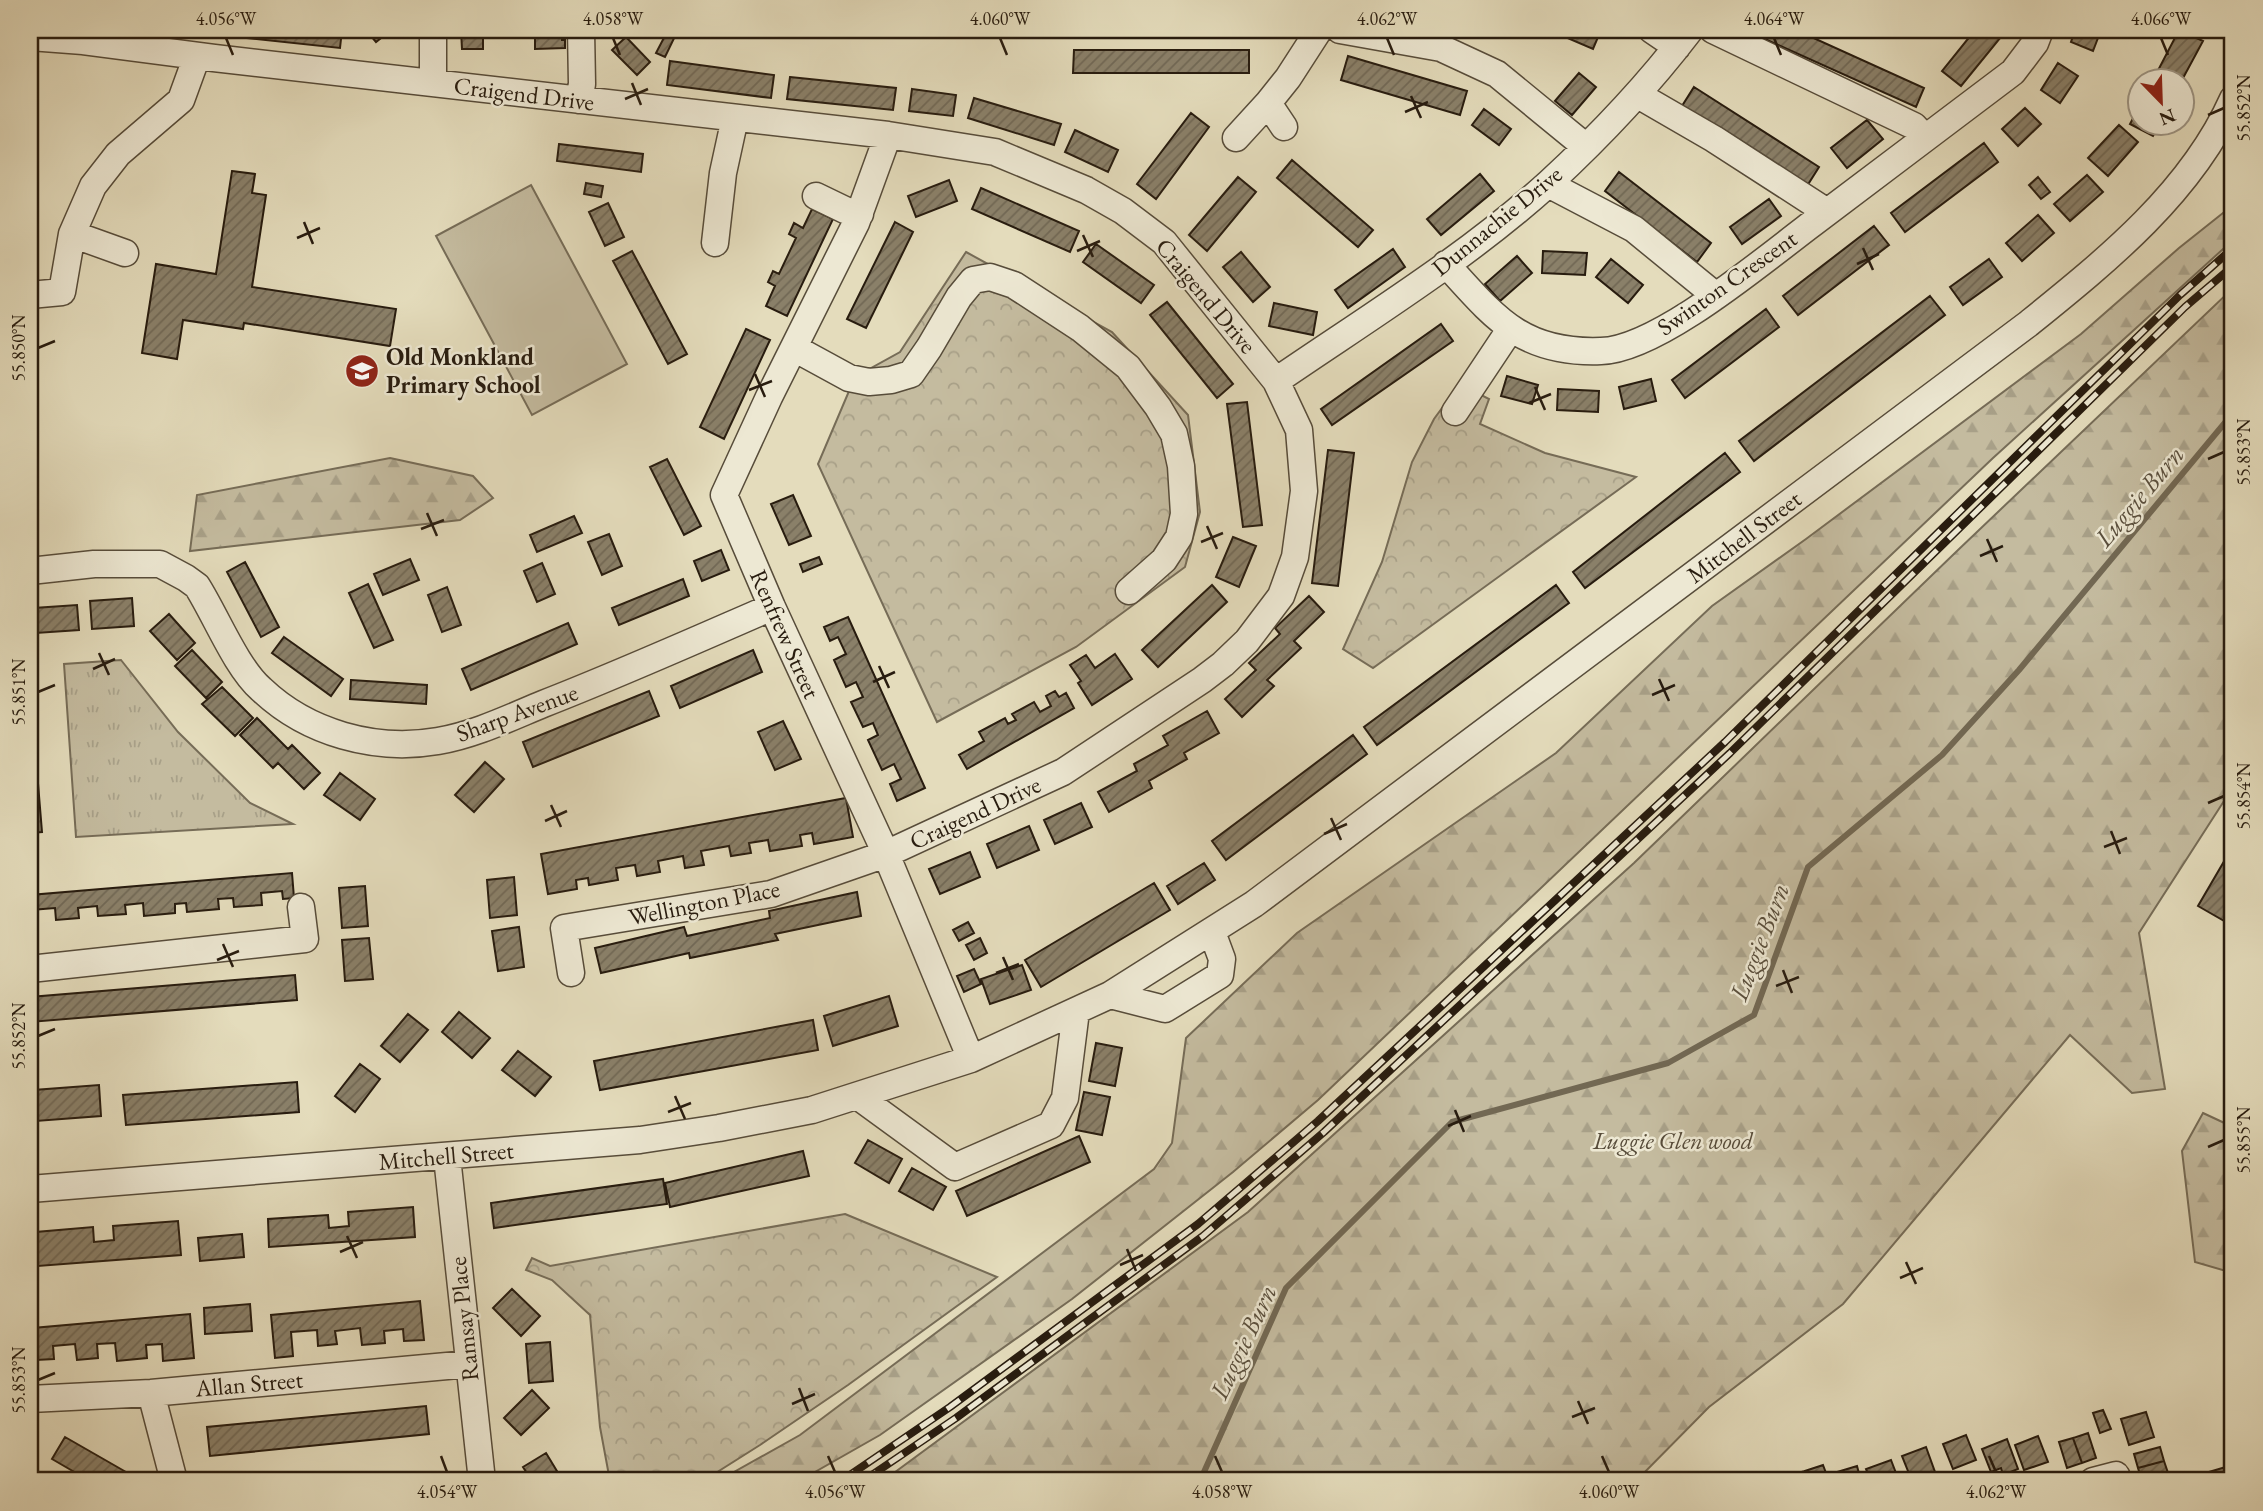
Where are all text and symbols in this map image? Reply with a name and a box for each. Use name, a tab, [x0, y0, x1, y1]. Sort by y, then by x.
text: 4.056°W	[196, 7, 257, 30]
text: 4.058°W	[583, 7, 644, 30]
text: 4.060°W	[970, 7, 1031, 30]
text: 4.062°W	[1357, 7, 1418, 30]
text: 4.064°W	[1744, 7, 1805, 30]
text: 4.066°W	[2131, 7, 2192, 30]
north arrow	[2126, 66, 2196, 136]
street label: Craigend Drive	[452, 70, 596, 117]
text: 55.852°N	[2232, 74, 2255, 141]
text: N	[2155, 103, 2179, 132]
street label: Dunnachie Drive	[1425, 159, 1568, 283]
street label: Swinton Crescent	[1651, 223, 1803, 342]
street label: Craigend Drive	[1149, 232, 1264, 360]
text: 55.850°N	[7, 314, 30, 381]
place label: Old Monkland Primary School	[386, 341, 541, 401]
school or university icon: Old Monkland Primary School	[343, 352, 381, 390]
text: 55.853°N	[2232, 418, 2255, 485]
water label: Luggie Burn	[2086, 438, 2191, 555]
street label: Mitchell Street	[1680, 483, 1808, 590]
street label: Renfrew Street	[743, 564, 828, 704]
text: 55.851°N	[7, 658, 30, 725]
street label: Sharp Avenue	[452, 676, 582, 749]
text: 55.854°N	[2232, 762, 2255, 829]
street label: Craigend Drive	[904, 769, 1045, 856]
street label: Wellington Place	[626, 873, 782, 932]
water label: Luggie Burn	[1721, 879, 1797, 1006]
text: 55.852°N	[7, 1002, 30, 1069]
text: 55.855°N	[2232, 1106, 2255, 1173]
park label: Luggie Glen wood	[1592, 1125, 1754, 1156]
street label: Mitchell Street	[377, 1134, 515, 1177]
street label: Ramsay Place	[442, 1255, 485, 1383]
water label: Luggie Burn	[1201, 1279, 1284, 1406]
text: 55.853°N	[7, 1346, 30, 1413]
street label: Allan Street	[193, 1363, 305, 1404]
text: 4.054°W	[417, 1480, 478, 1503]
text: 4.056°W	[805, 1480, 866, 1503]
text: 4.058°W	[1192, 1480, 1253, 1503]
text: 4.060°W	[1579, 1480, 1640, 1503]
text: 4.062°W	[1966, 1480, 2027, 1503]

